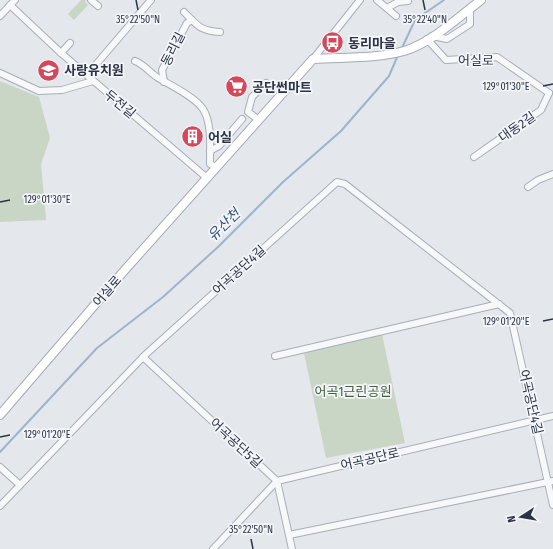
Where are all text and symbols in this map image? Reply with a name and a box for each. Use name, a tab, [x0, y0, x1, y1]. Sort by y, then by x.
text: 35°22'50"N	[116, 14, 160, 26]
text: 35°22'40"N	[403, 14, 447, 26]
street label: 동리길	[158, 30, 188, 68]
bus stop icon: 동리마을	[319, 30, 345, 56]
place label: 동리마을	[348, 36, 396, 51]
street label: 어실로	[458, 53, 494, 68]
school or university icon: 사랑유치원	[36, 57, 62, 83]
place label: 사랑유치원	[64, 63, 124, 78]
supermarket icon: 공단썬마트	[224, 74, 250, 100]
place label: 공단썬마트	[252, 80, 312, 95]
text: 129°01'30"E	[483, 81, 530, 93]
street label: 두전길	[101, 87, 139, 121]
street label: 대동2길	[496, 109, 538, 145]
building icon: 어실	[179, 124, 205, 150]
place label: 어실	[208, 130, 232, 145]
text: 129°01'30"E	[24, 194, 71, 206]
water label: 유산천	[204, 205, 245, 245]
street label: 어곡공단4길	[209, 242, 269, 298]
street label: 어실로	[90, 273, 124, 309]
text: 129°01'20"E	[483, 316, 530, 328]
street label: 어곡공단4길	[516, 368, 546, 436]
park label: 어곡1근린공원	[315, 384, 391, 399]
street label: 어곡공단5길	[207, 415, 265, 471]
text: 129°01'20"E	[24, 429, 71, 441]
street label: 어곡공단로	[339, 445, 401, 473]
north arrow	[501, 497, 541, 537]
text: N	[505, 514, 519, 524]
text: 35°22'50"N	[229, 524, 273, 536]

